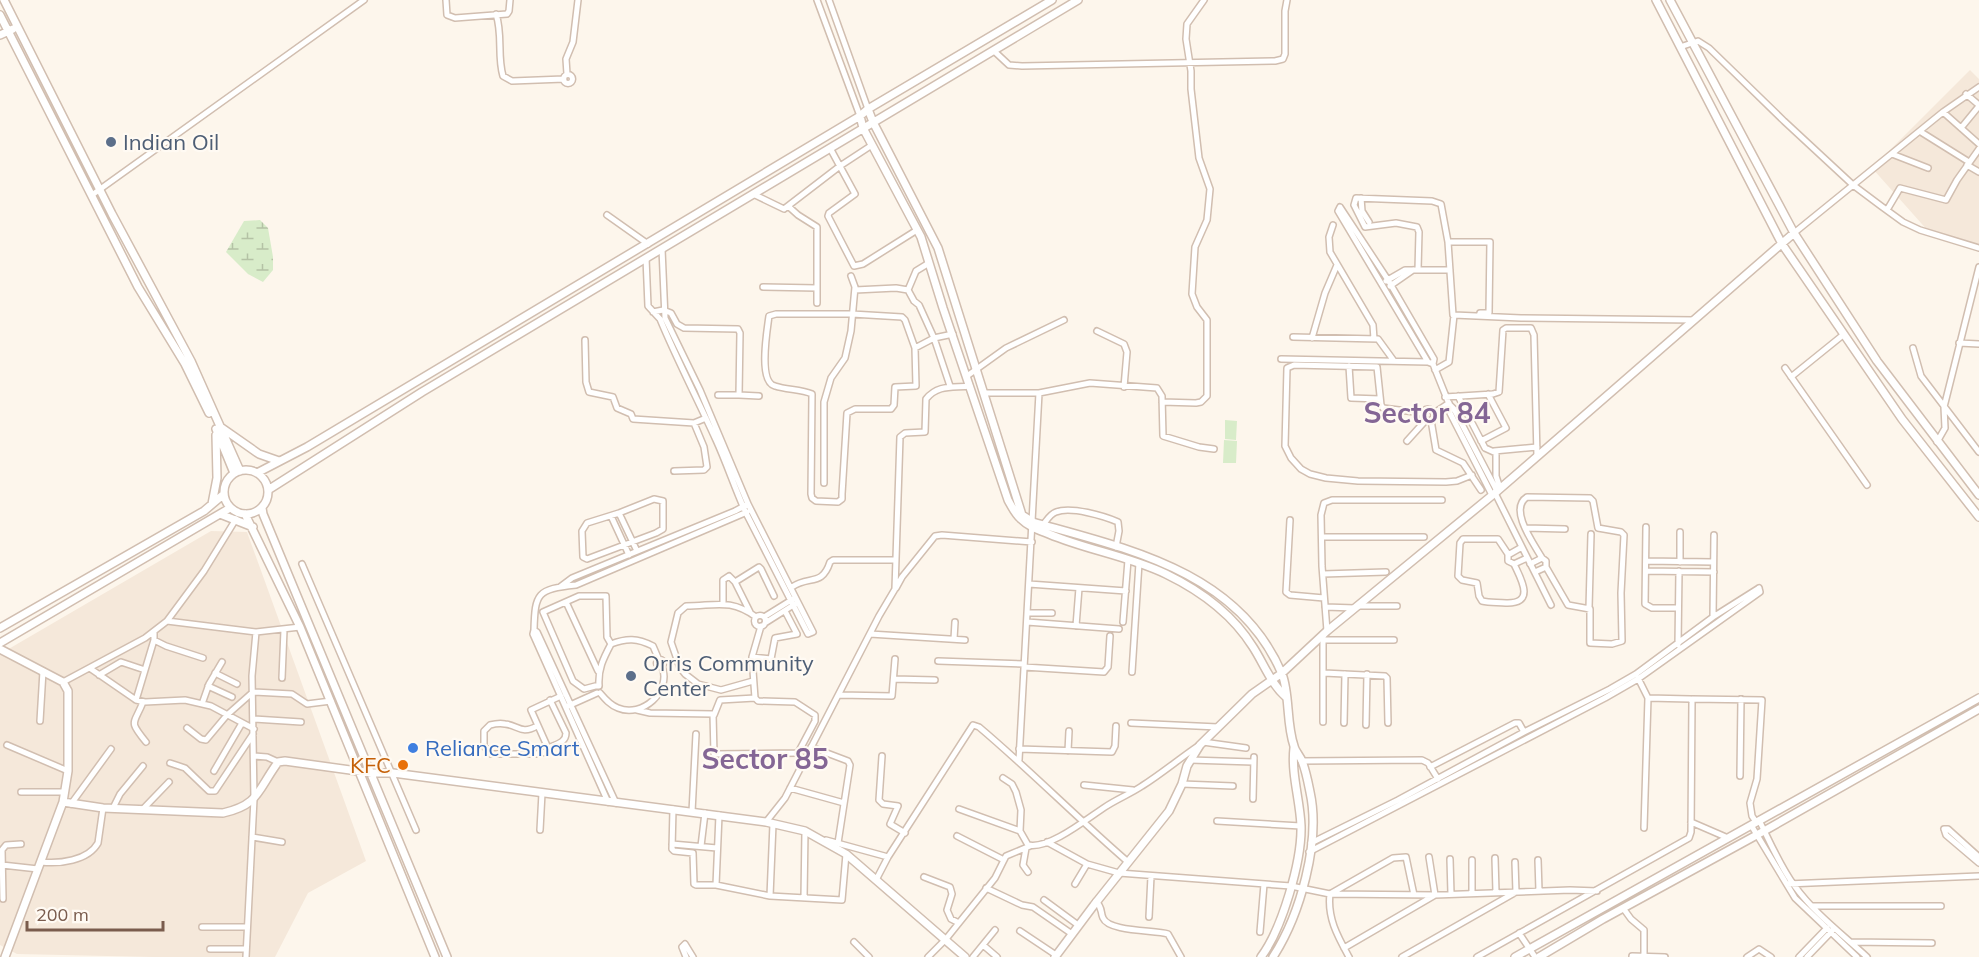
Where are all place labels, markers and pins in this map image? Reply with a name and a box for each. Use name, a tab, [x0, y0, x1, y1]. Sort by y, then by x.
place label: Indian Oil	[123, 128, 219, 156]
marker: Indian Oil	[104, 135, 118, 149]
place label: Orris Community Center	[643, 649, 814, 702]
marker: Orris Community Center	[624, 669, 638, 683]
place label: Reliance Smart	[425, 734, 580, 762]
marker: Reliance Smart	[406, 741, 420, 755]
place label: KFC	[350, 751, 391, 779]
marker: KFC	[396, 758, 410, 772]

